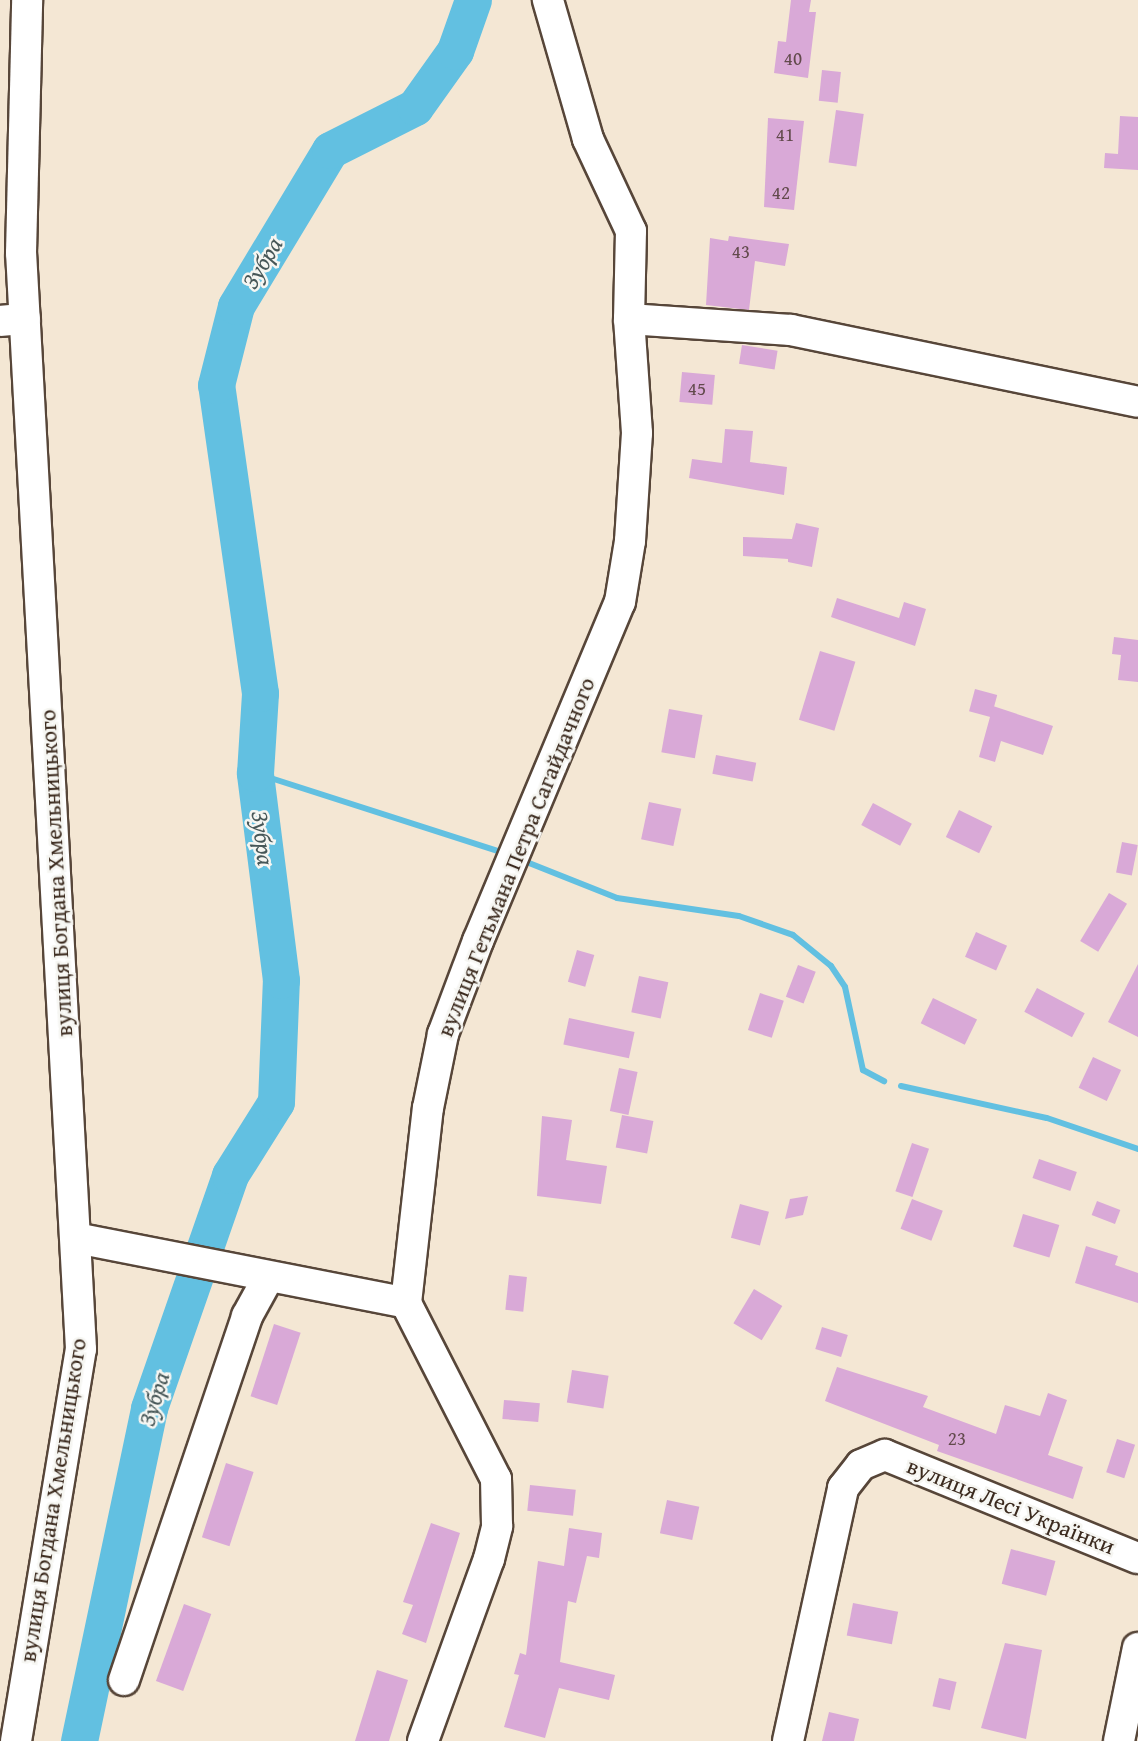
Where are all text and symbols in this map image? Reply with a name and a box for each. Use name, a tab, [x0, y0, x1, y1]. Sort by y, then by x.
house number: 40	[784, 48, 802, 70]
house number: 41	[776, 124, 794, 146]
house number: 42	[772, 182, 790, 204]
water label: Зубра	[235, 232, 289, 294]
house number: 43	[732, 241, 750, 263]
house number: 45	[688, 378, 706, 400]
street label: вулиця Гетьмана Петра Сагайдачного	[431, 673, 601, 1041]
street label: вулиця Богдана Хмельницького	[34, 709, 78, 1037]
water label: Зубра	[245, 809, 281, 867]
street label: вулиця Богдана Хмельницького	[14, 1336, 92, 1664]
water label: Зубра	[132, 1368, 176, 1430]
house number: 23	[948, 1428, 966, 1450]
street label: вулиця Лесі Українки	[903, 1452, 1119, 1560]

